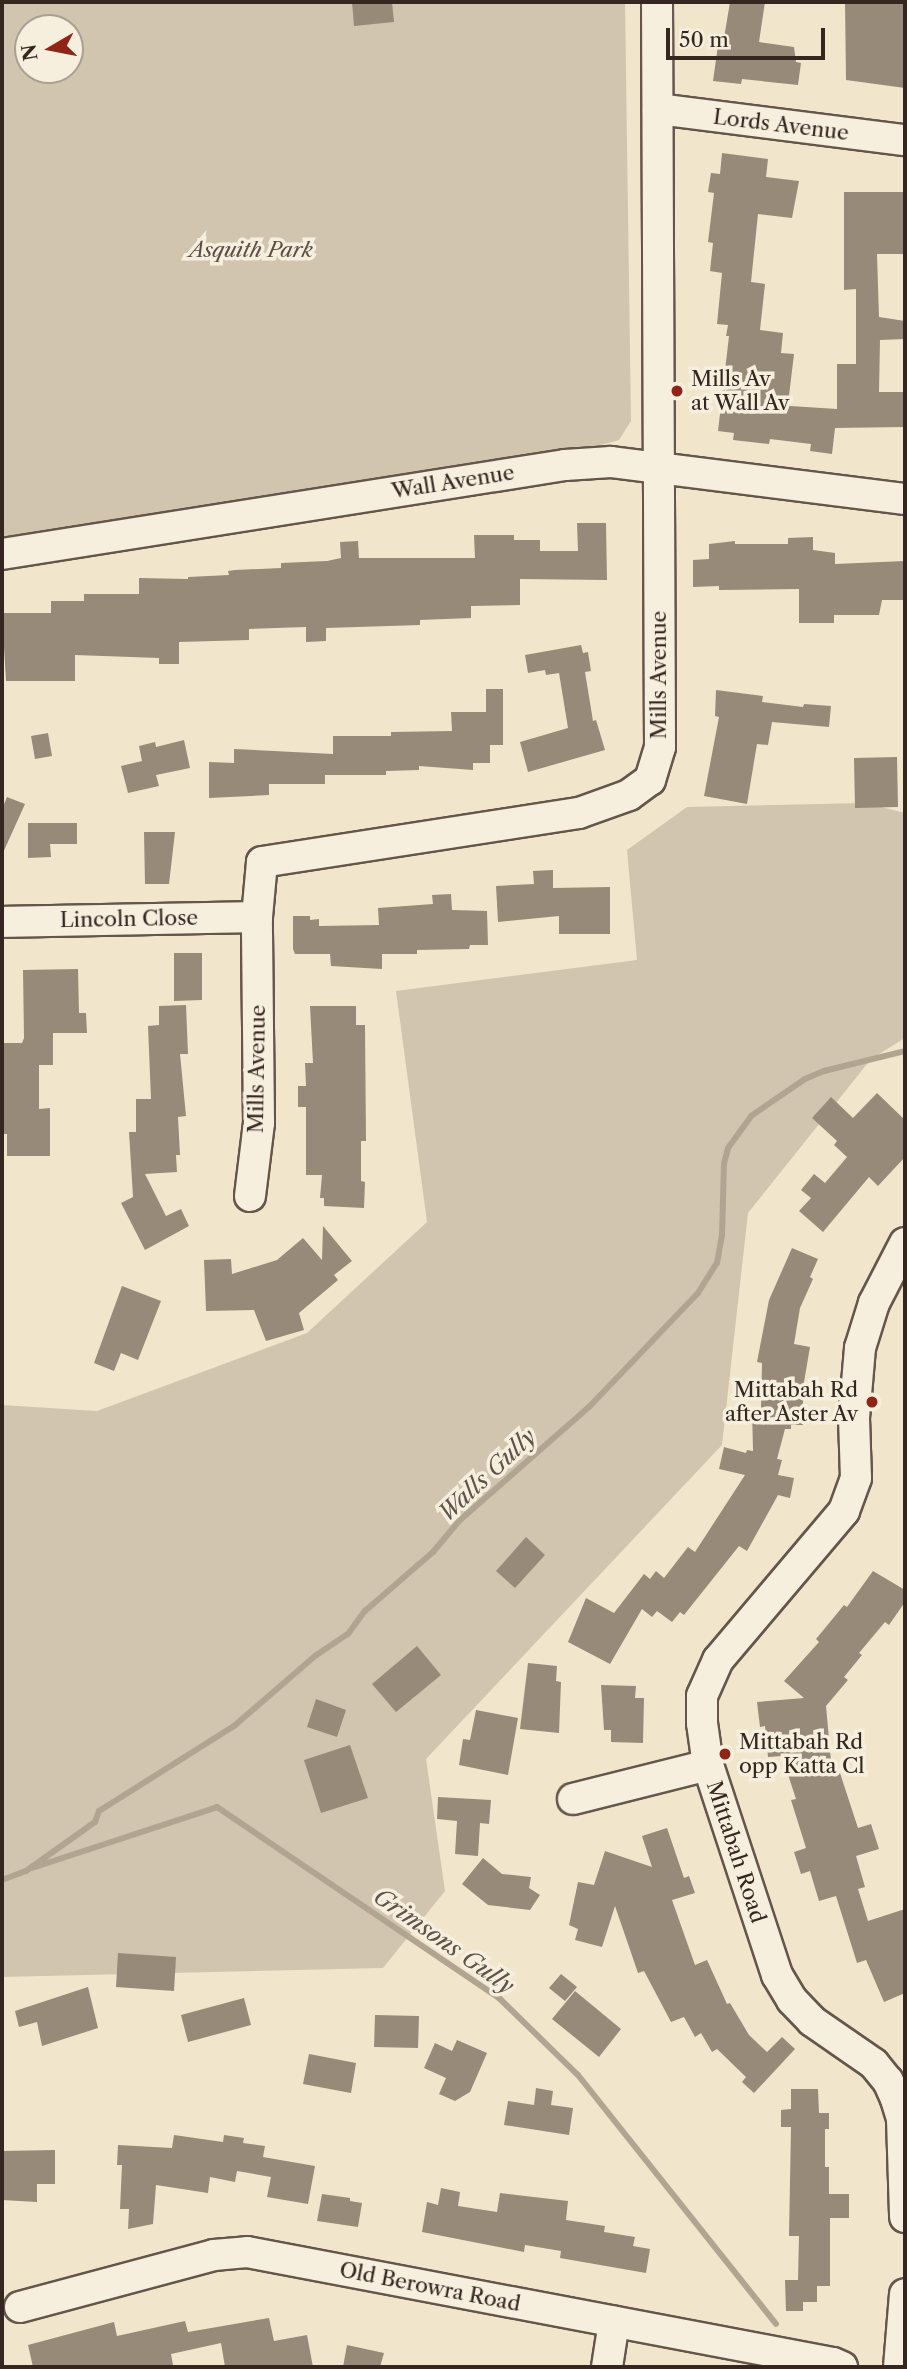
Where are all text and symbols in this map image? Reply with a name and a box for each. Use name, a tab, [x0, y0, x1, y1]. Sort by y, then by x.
north arrow	[14, 14, 84, 84]
scale bar	[669, 14, 828, 58]
text: 50 m	[679, 27, 729, 52]
text: N	[17, 42, 43, 63]
street label: Lords Avenue	[711, 104, 851, 146]
park label: Asquith Park	[189, 237, 313, 263]
place label: Mills Av at Wall Av	[691, 366, 791, 416]
marker: Mills Av at Wall Av	[669, 383, 685, 399]
street label: Wall Avenue	[389, 460, 517, 504]
street label: Mills Avenue	[646, 610, 672, 740]
street label: Lincoln Close	[60, 905, 198, 933]
street label: Mills Avenue	[243, 1004, 271, 1134]
place label: Mittabah Rd after Aster Av	[722, 1377, 858, 1427]
marker: Mittabah Rd after Aster Av	[864, 1394, 880, 1410]
water label: Walls Gully	[433, 1423, 541, 1527]
place label: Mittabah Rd opp Katta Cl	[739, 1729, 865, 1779]
marker: Mittabah Rd opp Katta Cl	[717, 1746, 733, 1762]
street label: Mittabah Road	[701, 1778, 771, 1926]
water label: Grimsons Gully	[368, 1882, 520, 2000]
street label: Old Berowra Road	[337, 2257, 523, 2317]

